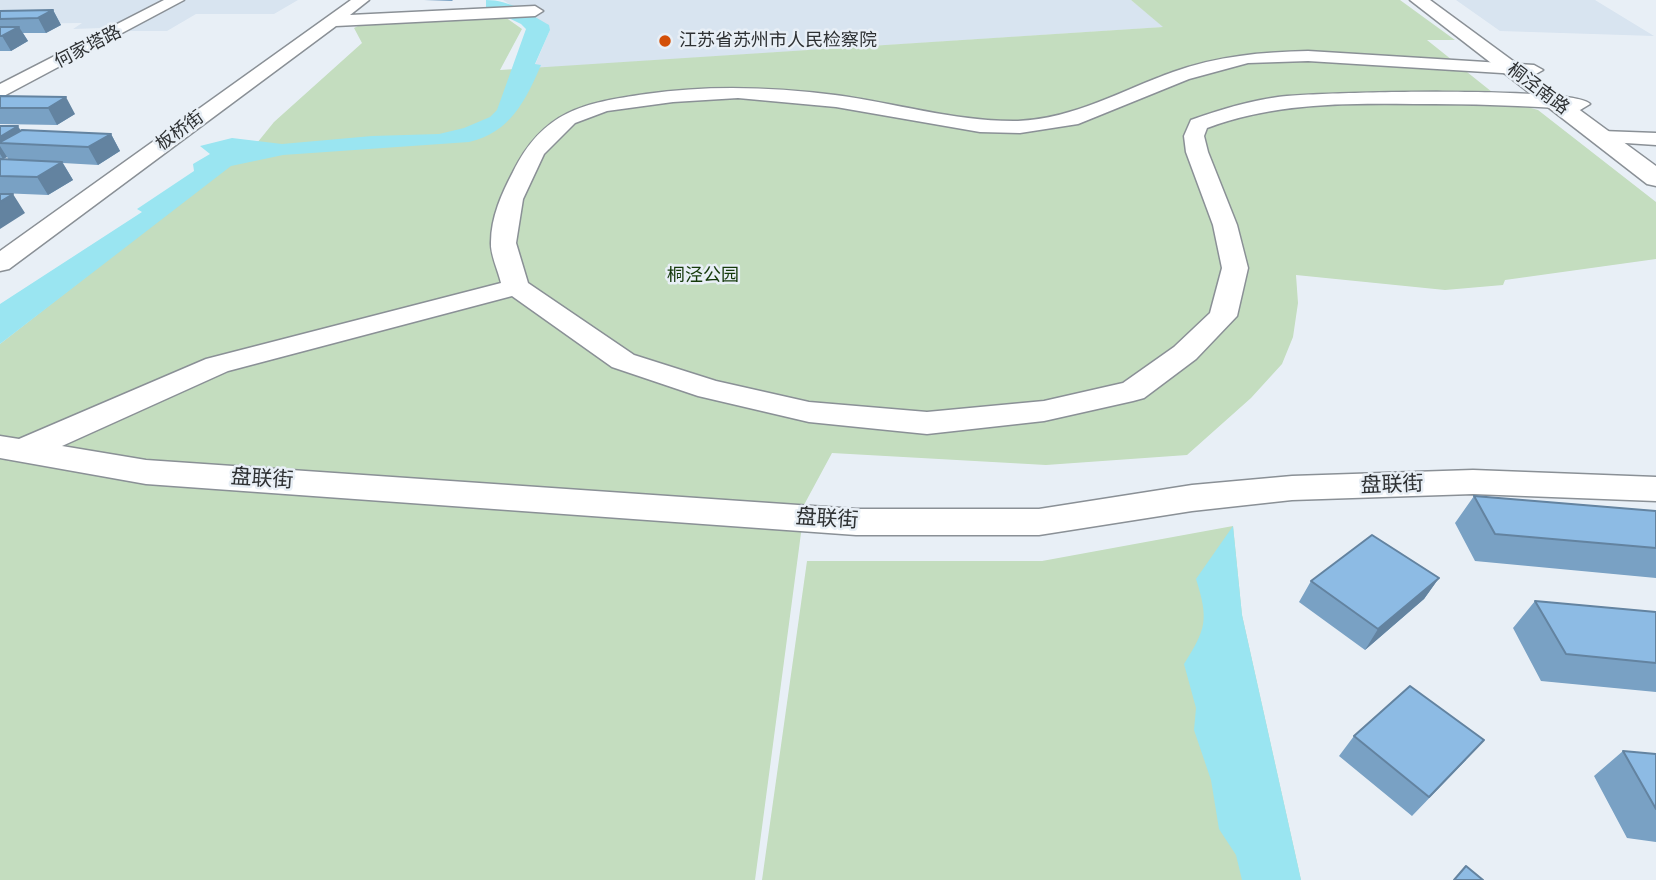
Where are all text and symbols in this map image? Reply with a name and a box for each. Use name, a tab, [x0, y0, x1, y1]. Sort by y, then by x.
street label: 何家塔路	[51, 21, 125, 73]
place label: 江苏省苏州市人民检察院	[679, 30, 877, 52]
marker: 江苏省苏州市人民检察院	[657, 33, 673, 49]
street label: 桐泾南路	[1503, 59, 1573, 119]
street label: 板桥街	[152, 106, 208, 156]
park label: 桐泾公园	[667, 265, 739, 287]
street label: 盘联街	[230, 464, 294, 494]
street label: 盘联街	[1360, 471, 1424, 499]
street label: 盘联街	[795, 504, 859, 534]

